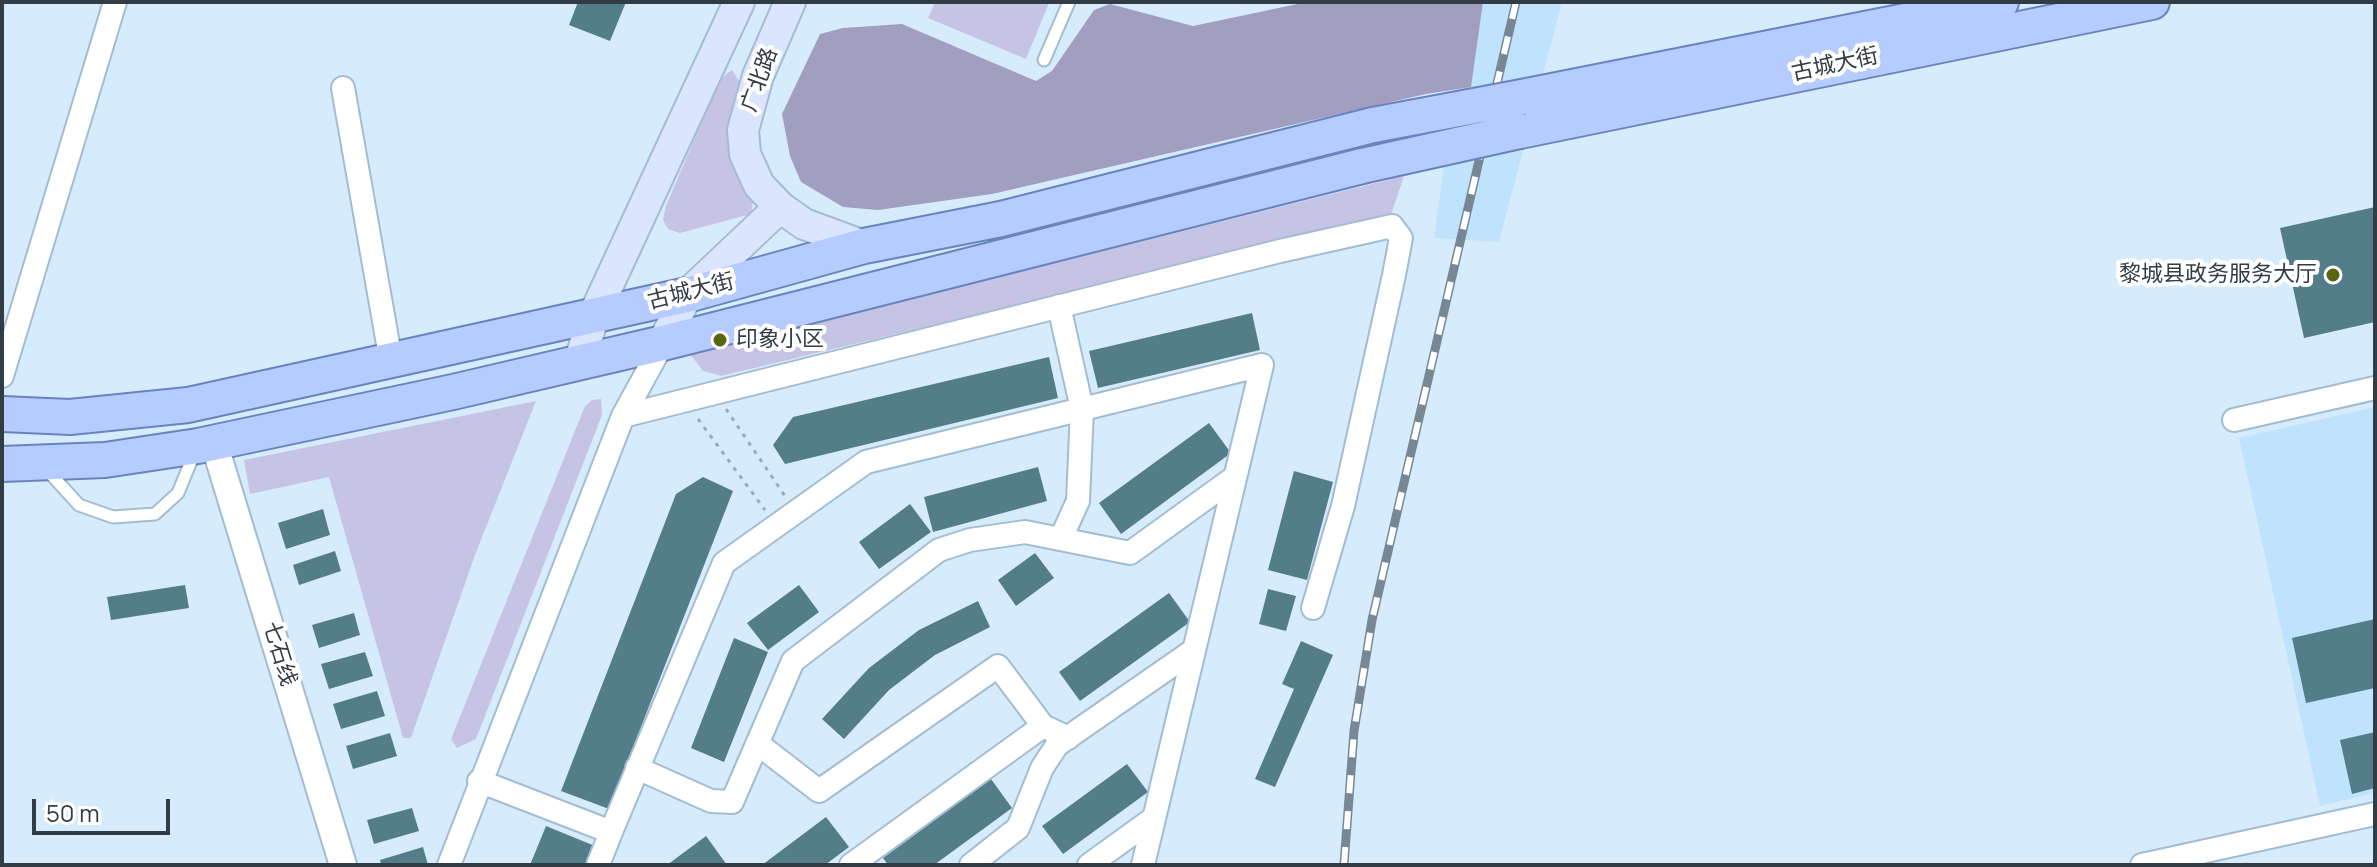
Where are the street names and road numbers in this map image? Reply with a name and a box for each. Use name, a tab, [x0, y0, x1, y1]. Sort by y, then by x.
street label: 古城大街	[1789, 43, 1881, 87]
street label: 广北路	[736, 44, 784, 116]
street label: 古城大街	[645, 269, 737, 315]
street label: 七石线	[257, 619, 301, 689]

